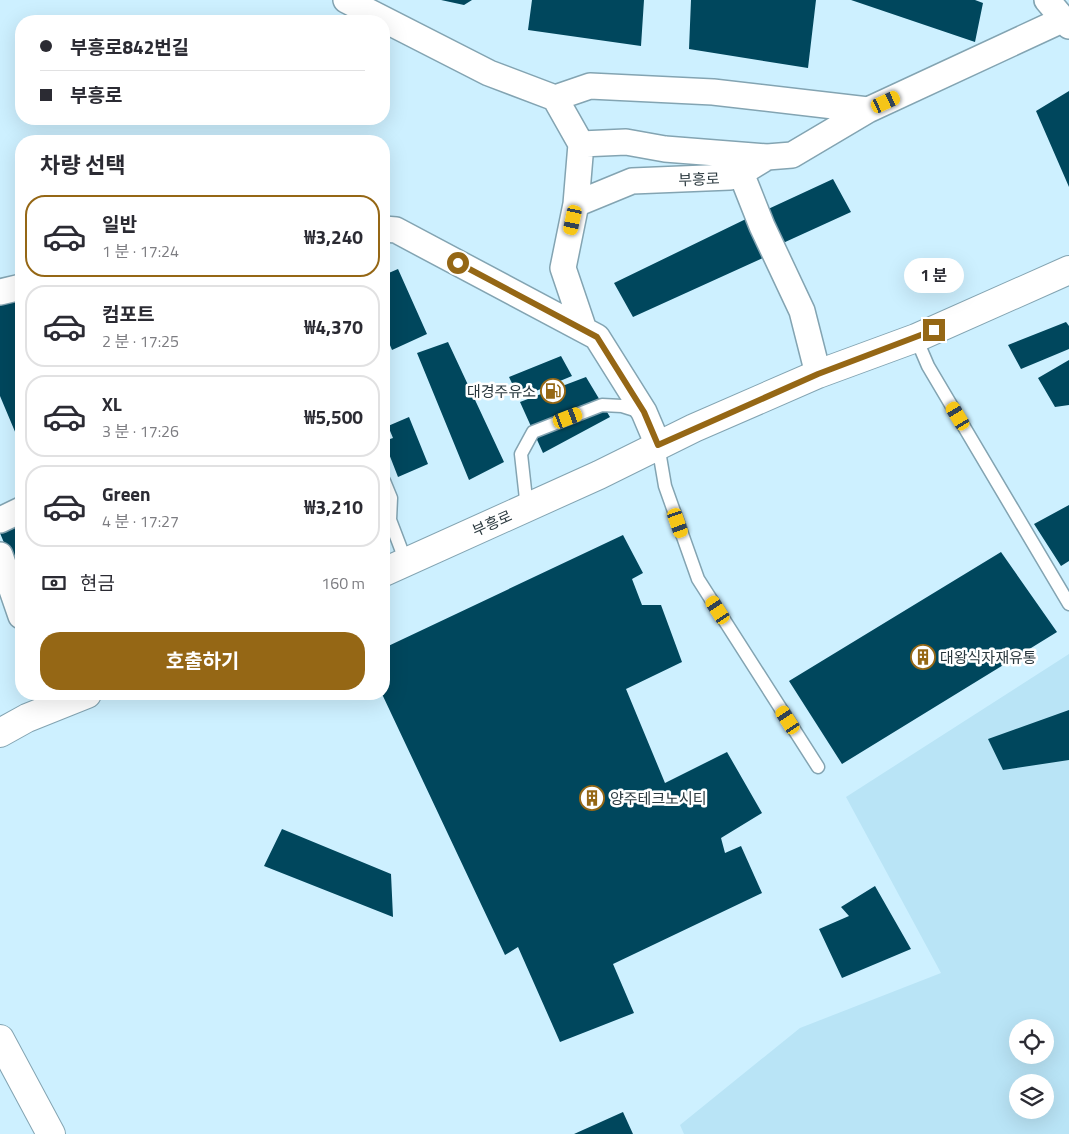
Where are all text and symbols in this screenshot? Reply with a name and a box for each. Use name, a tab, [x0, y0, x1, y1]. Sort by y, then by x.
text: 부흥로842번길	[70, 32, 189, 61]
text: 부흥로	[70, 80, 122, 109]
car	[869, 89, 902, 115]
text: 차량 선택	[40, 148, 126, 182]
street label: 부흥로	[678, 167, 720, 191]
car	[562, 204, 583, 236]
text: 일반	[102, 209, 137, 238]
icon: car	[42, 214, 87, 259]
text: ₩3,240	[304, 222, 363, 251]
text: 1 분 · 17:24	[102, 239, 179, 263]
route start	[447, 252, 469, 274]
callout: 1 분	[904, 258, 964, 292]
text: 1 분	[920, 263, 948, 287]
text: 컴포트	[102, 299, 154, 328]
icon: car	[42, 304, 87, 349]
text: ₩4,370	[304, 312, 363, 341]
route end	[923, 319, 945, 341]
text: 2 분 · 17:25	[102, 329, 179, 353]
fuel station icon: 대경주유소	[540, 378, 566, 404]
place label: 대경주유소	[467, 380, 536, 403]
text: XL	[102, 389, 122, 418]
icon: car	[42, 394, 87, 439]
car	[943, 399, 972, 433]
text: ₩5,500	[304, 402, 363, 431]
car	[551, 406, 584, 430]
text: 3 분 · 17:26	[102, 419, 179, 443]
text: Green	[102, 479, 151, 508]
icon: car	[42, 484, 87, 529]
text: ₩3,210	[304, 492, 363, 521]
street label: 부흥로	[468, 504, 516, 542]
car	[666, 506, 689, 540]
text: 4 분 · 17:27	[102, 509, 179, 533]
text: 현금	[80, 568, 115, 597]
icon: cash	[40, 569, 68, 597]
text: 160 m	[321, 571, 365, 595]
car	[703, 593, 732, 627]
button: 호출하기	[40, 632, 365, 690]
building icon: 대왕식자재유통	[910, 644, 936, 670]
place label: 대왕식자재유통	[940, 646, 1037, 669]
car	[773, 703, 802, 737]
building icon: 양주테크노시티	[579, 785, 605, 811]
place label: 양주테크노시티	[610, 787, 707, 810]
map controls	[1009, 1019, 1054, 1119]
button: locate	[1009, 1019, 1054, 1064]
button: layers	[1009, 1074, 1054, 1119]

